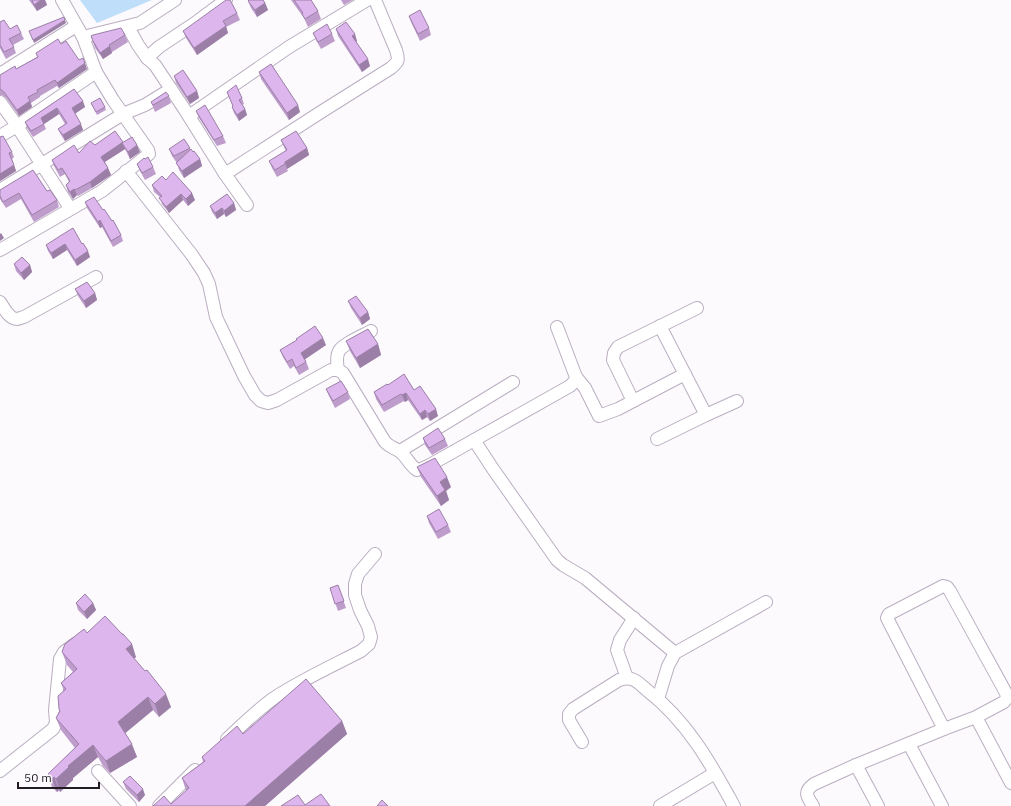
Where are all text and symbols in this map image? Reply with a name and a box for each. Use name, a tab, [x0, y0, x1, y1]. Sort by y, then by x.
scale bar	[18, 764, 99, 790]
text: 50 m	[24, 770, 52, 785]

